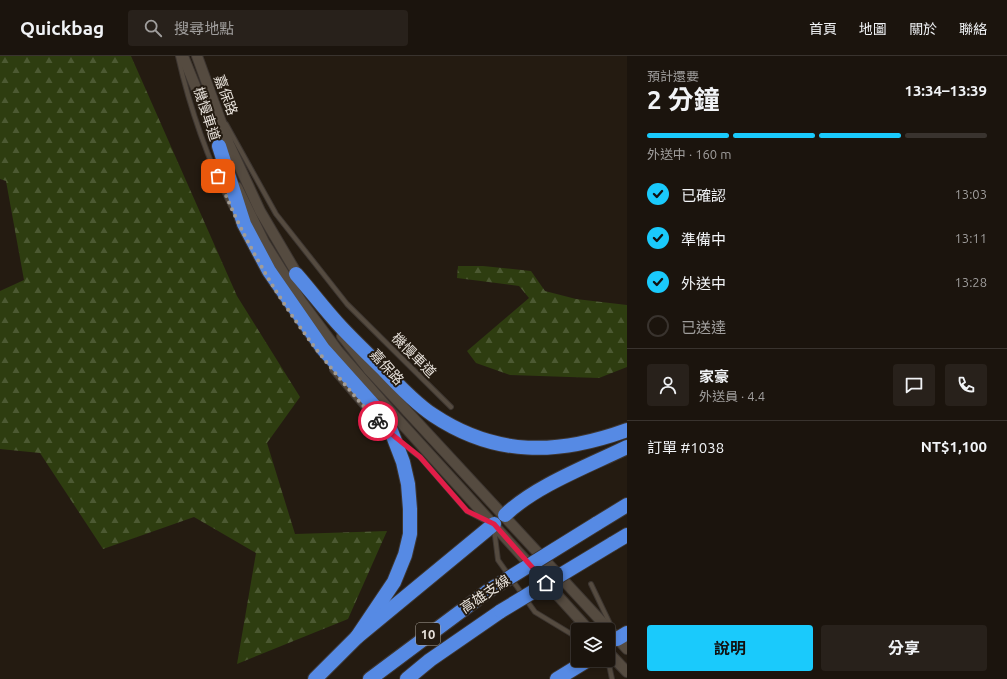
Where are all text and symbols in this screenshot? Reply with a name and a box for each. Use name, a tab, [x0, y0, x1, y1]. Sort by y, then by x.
search box	[128, 10, 408, 46]
text: Quickbag	[20, 17, 104, 39]
icon: search	[142, 17, 164, 39]
text: 搜尋地點	[174, 20, 234, 37]
text: 首頁	[809, 21, 837, 37]
text: 地圖	[859, 21, 887, 37]
text: 關於	[909, 21, 937, 37]
text: 聯絡	[959, 21, 987, 37]
text: 預計還要	[647, 69, 699, 83]
street label: 嘉保路	[211, 73, 241, 117]
text: 13:34–13:39	[904, 82, 987, 99]
street label: 機慢車道	[191, 85, 223, 143]
text: 2 分鐘	[647, 85, 720, 114]
text: 外送中 · 160 m	[647, 147, 731, 161]
pin	[201, 159, 235, 193]
icon: bag	[207, 165, 229, 187]
icon: check	[647, 183, 669, 205]
text: 已確認	[681, 187, 726, 204]
text: 13:03	[954, 187, 987, 201]
icon: check	[647, 227, 669, 249]
text: 準備中	[681, 231, 726, 248]
text: 13:11	[954, 231, 987, 245]
icon: check	[647, 271, 669, 293]
text: 外送中	[681, 275, 726, 292]
text: 13:28	[954, 275, 987, 289]
text: 已送達	[681, 319, 726, 336]
street label: 機慢車道	[389, 330, 439, 380]
street label: 嘉保路	[367, 346, 407, 388]
button: person	[647, 364, 689, 406]
button: chat	[893, 364, 935, 406]
button: phone	[945, 364, 987, 406]
text: 家豪	[699, 368, 729, 385]
text: 外送員 · 4.4	[699, 389, 765, 403]
courier	[358, 401, 398, 441]
icon: bike	[367, 410, 389, 432]
text: NT$1,100	[921, 438, 987, 455]
text: 訂單 #1038	[647, 439, 724, 456]
pin	[529, 566, 563, 600]
street label: 高雄支線	[457, 572, 513, 616]
icon: home	[535, 572, 557, 594]
road number: 10	[416, 623, 440, 645]
map controls	[571, 623, 615, 667]
button: layers	[571, 623, 615, 667]
button: 說明	[647, 625, 813, 671]
button: 分享	[821, 625, 987, 671]

